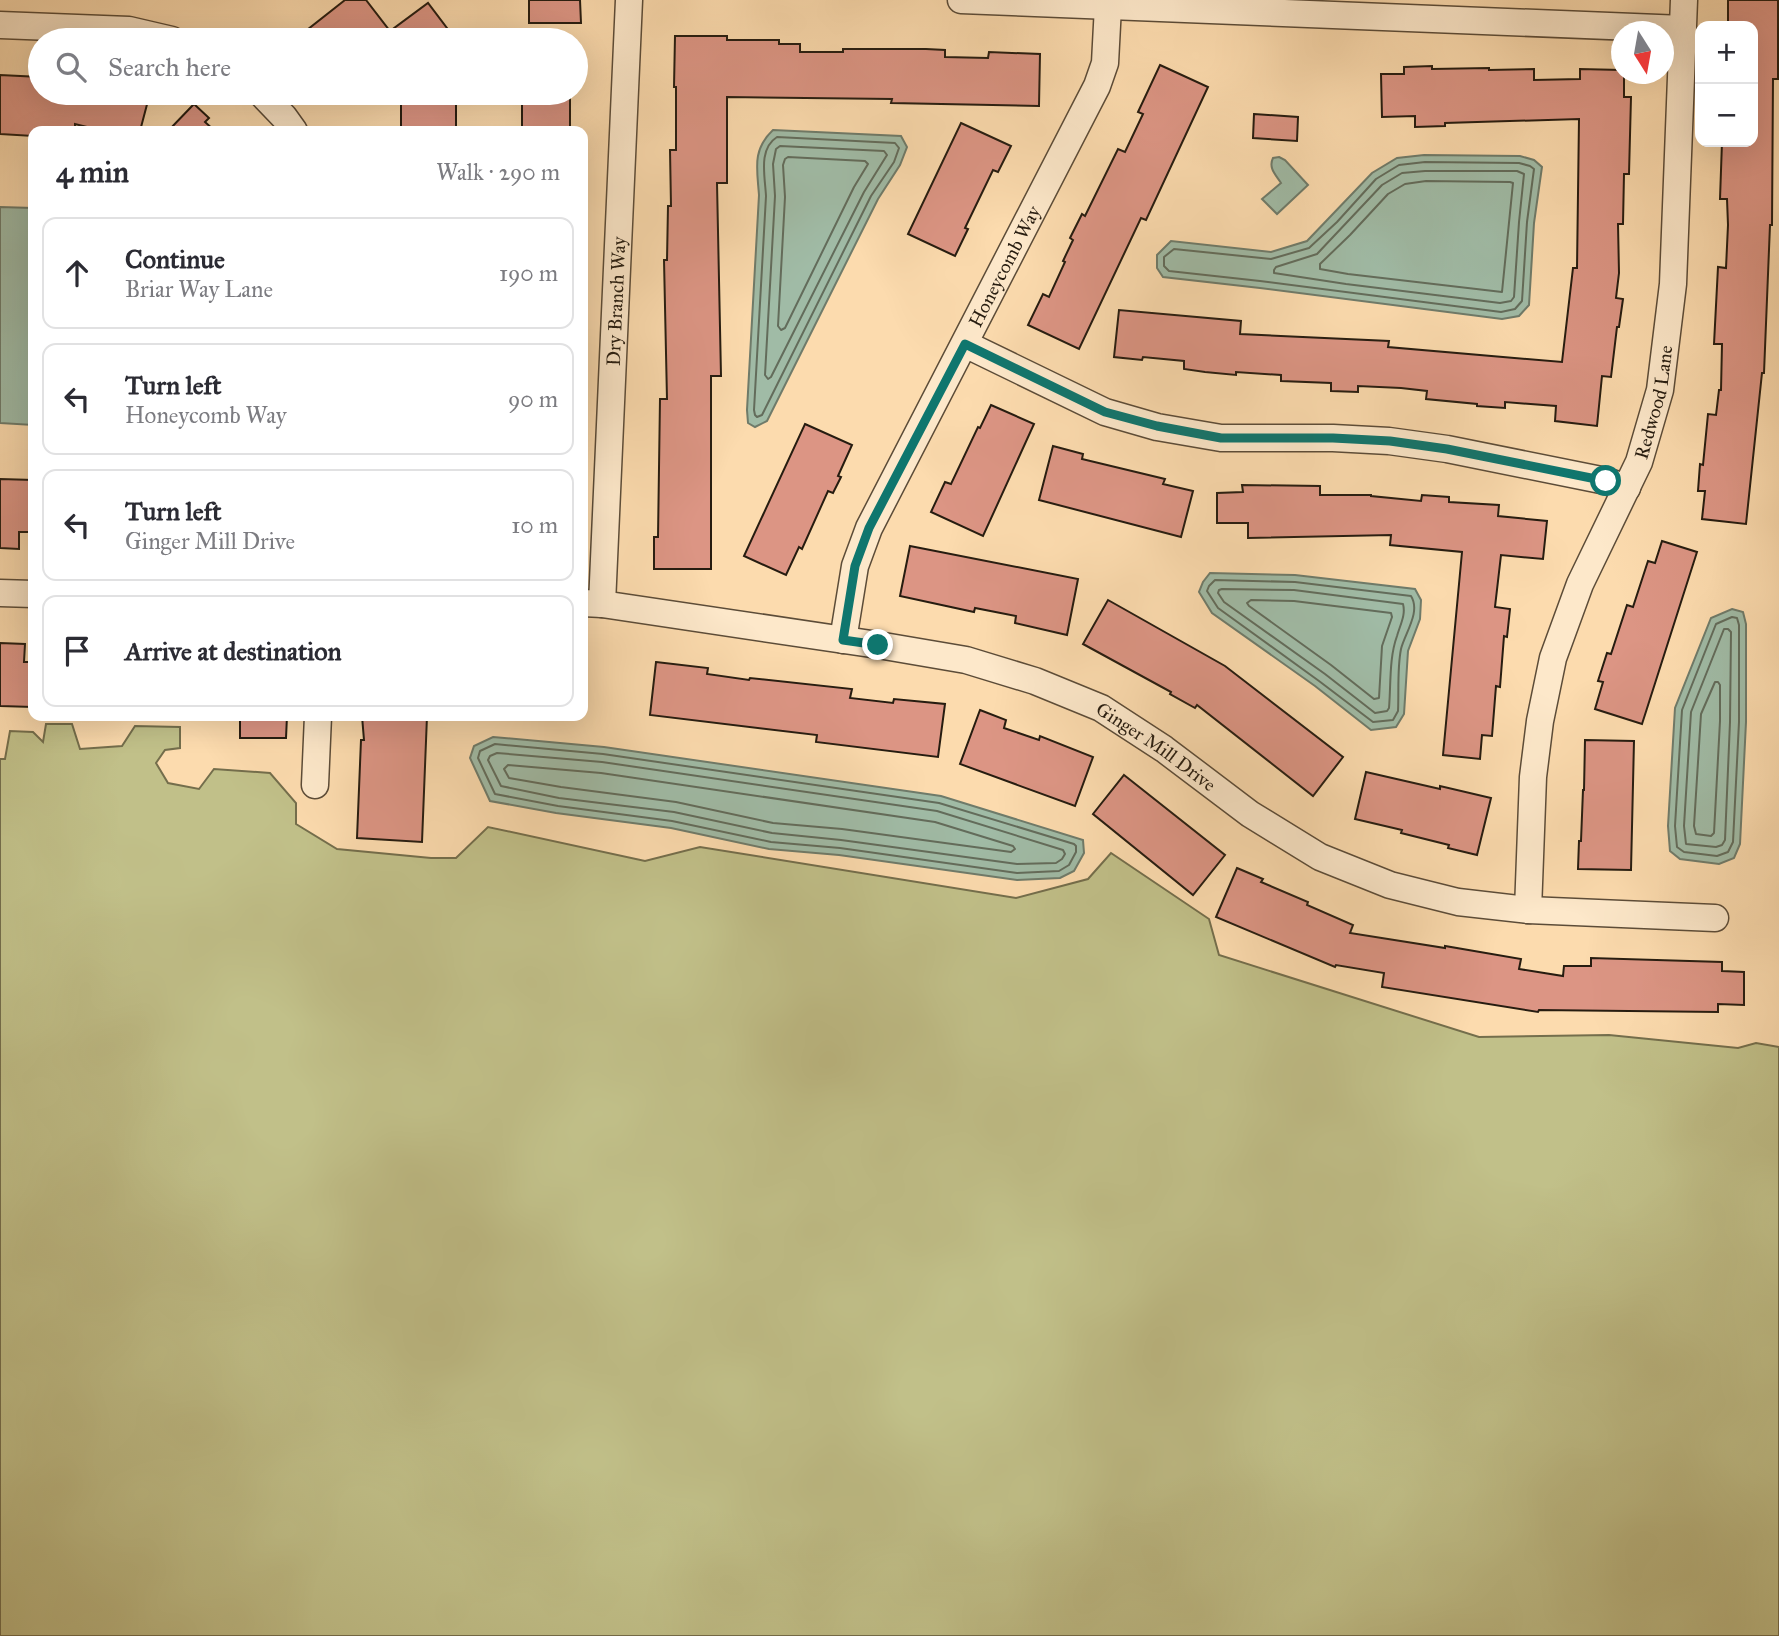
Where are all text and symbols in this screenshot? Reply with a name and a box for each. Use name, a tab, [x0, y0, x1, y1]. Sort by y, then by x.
north arrow	[1611, 21, 1674, 84]
map controls	[1695, 21, 1758, 147]
button: +	[1695, 21, 1758, 84]
search box	[28, 28, 588, 105]
icon: search	[52, 48, 90, 86]
text: Search here	[108, 51, 231, 83]
button: −	[1695, 84, 1758, 147]
text: 4 min	[56, 154, 129, 190]
text: Walk · 290 m	[436, 158, 560, 186]
street label: Honeycomb Way	[963, 201, 1045, 331]
street label: Dry Branch Way	[601, 235, 630, 367]
text: Continue	[125, 243, 225, 275]
icon: ahead	[58, 254, 96, 292]
text: 190 m	[499, 259, 558, 287]
text: Briar Way Lane	[125, 275, 273, 303]
street label: Redwood Lane	[1629, 344, 1677, 462]
text: Turn left	[125, 369, 221, 401]
icon: left	[58, 380, 96, 418]
text: 90 m	[508, 385, 558, 413]
text: Honeycomb Way	[125, 401, 287, 429]
route start	[1590, 465, 1621, 496]
text: Turn left	[125, 495, 221, 527]
icon: left	[58, 506, 96, 544]
text: 10 m	[511, 511, 558, 539]
text: Ginger Mill Drive	[125, 527, 295, 555]
route end	[862, 629, 893, 660]
icon: arrive	[58, 632, 96, 670]
text: Arrive at destination	[125, 635, 342, 667]
street label: Ginger Mill Drive	[1092, 697, 1221, 796]

